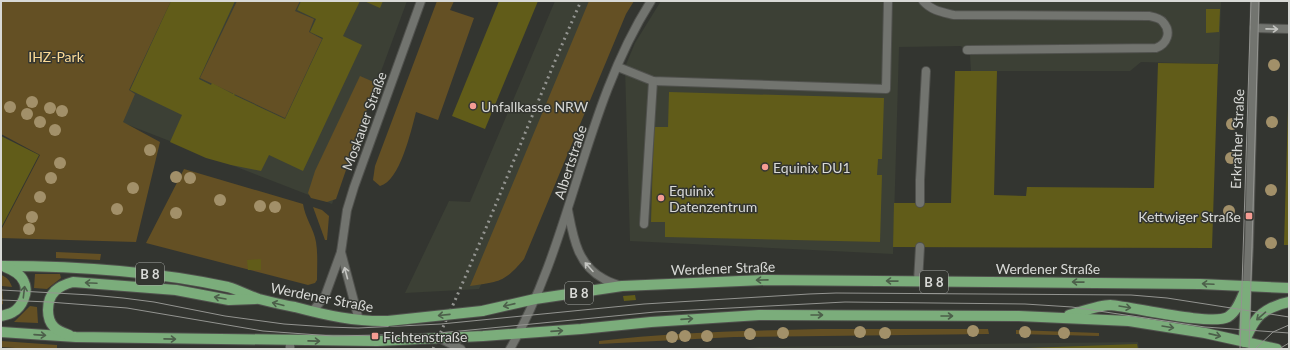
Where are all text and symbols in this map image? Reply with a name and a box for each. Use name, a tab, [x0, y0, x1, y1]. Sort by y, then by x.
one-way arrow	[1265, 25, 1278, 33]
park label: IHZ-Park	[28, 48, 85, 65]
street label: Moskauer Straße	[338, 69, 390, 173]
street label: Erkrather Straße	[1227, 89, 1247, 189]
place label: Unfallkasse NRW	[481, 98, 589, 115]
marker: Unfallkasse NRW	[468, 101, 478, 111]
street label: Albertstraße	[550, 123, 590, 201]
place label: Equinix DU1	[773, 159, 851, 176]
marker: Equinix DU1	[760, 162, 770, 172]
place label: Equinix Datenzentrum	[669, 182, 757, 215]
marker: Equinix Datenzentrum	[656, 193, 666, 203]
place label: Kettwiger Straße	[1138, 208, 1241, 225]
marker: Kettwiger Straße	[1244, 211, 1254, 221]
street label: Werdener Straße	[670, 258, 776, 278]
street label: Werdener Straße	[996, 260, 1100, 277]
one-way arrow	[585, 262, 594, 272]
road number: B 8	[136, 263, 164, 285]
one-way arrow	[342, 266, 349, 279]
road number: B 8	[920, 271, 948, 293]
one-way arrow	[756, 277, 769, 284]
one-way arrow	[886, 277, 899, 285]
one-way arrow	[1072, 278, 1085, 286]
street label: Werdener Straße	[269, 279, 375, 315]
one-way arrow	[85, 280, 98, 287]
one-way arrow	[1202, 280, 1215, 288]
road number: B 8	[565, 282, 593, 304]
one-way arrow	[21, 286, 28, 299]
one-way arrow	[214, 294, 227, 302]
one-way arrow	[272, 299, 285, 307]
one-way arrow	[502, 302, 515, 310]
one-way arrow	[1118, 303, 1131, 311]
one-way arrow	[810, 311, 823, 319]
one-way arrow	[1256, 311, 1266, 320]
one-way arrow	[438, 312, 451, 319]
one-way arrow	[940, 312, 953, 320]
one-way arrow	[680, 316, 693, 323]
one-way arrow	[1161, 324, 1174, 332]
one-way arrow	[550, 327, 563, 334]
place label: Fichtenstraße	[383, 328, 467, 345]
one-way arrow	[33, 331, 46, 338]
marker: Fichtenstraße	[370, 331, 380, 341]
one-way arrow	[1208, 332, 1221, 339]
one-way arrow	[163, 335, 176, 343]
one-way arrow	[307, 337, 320, 345]

